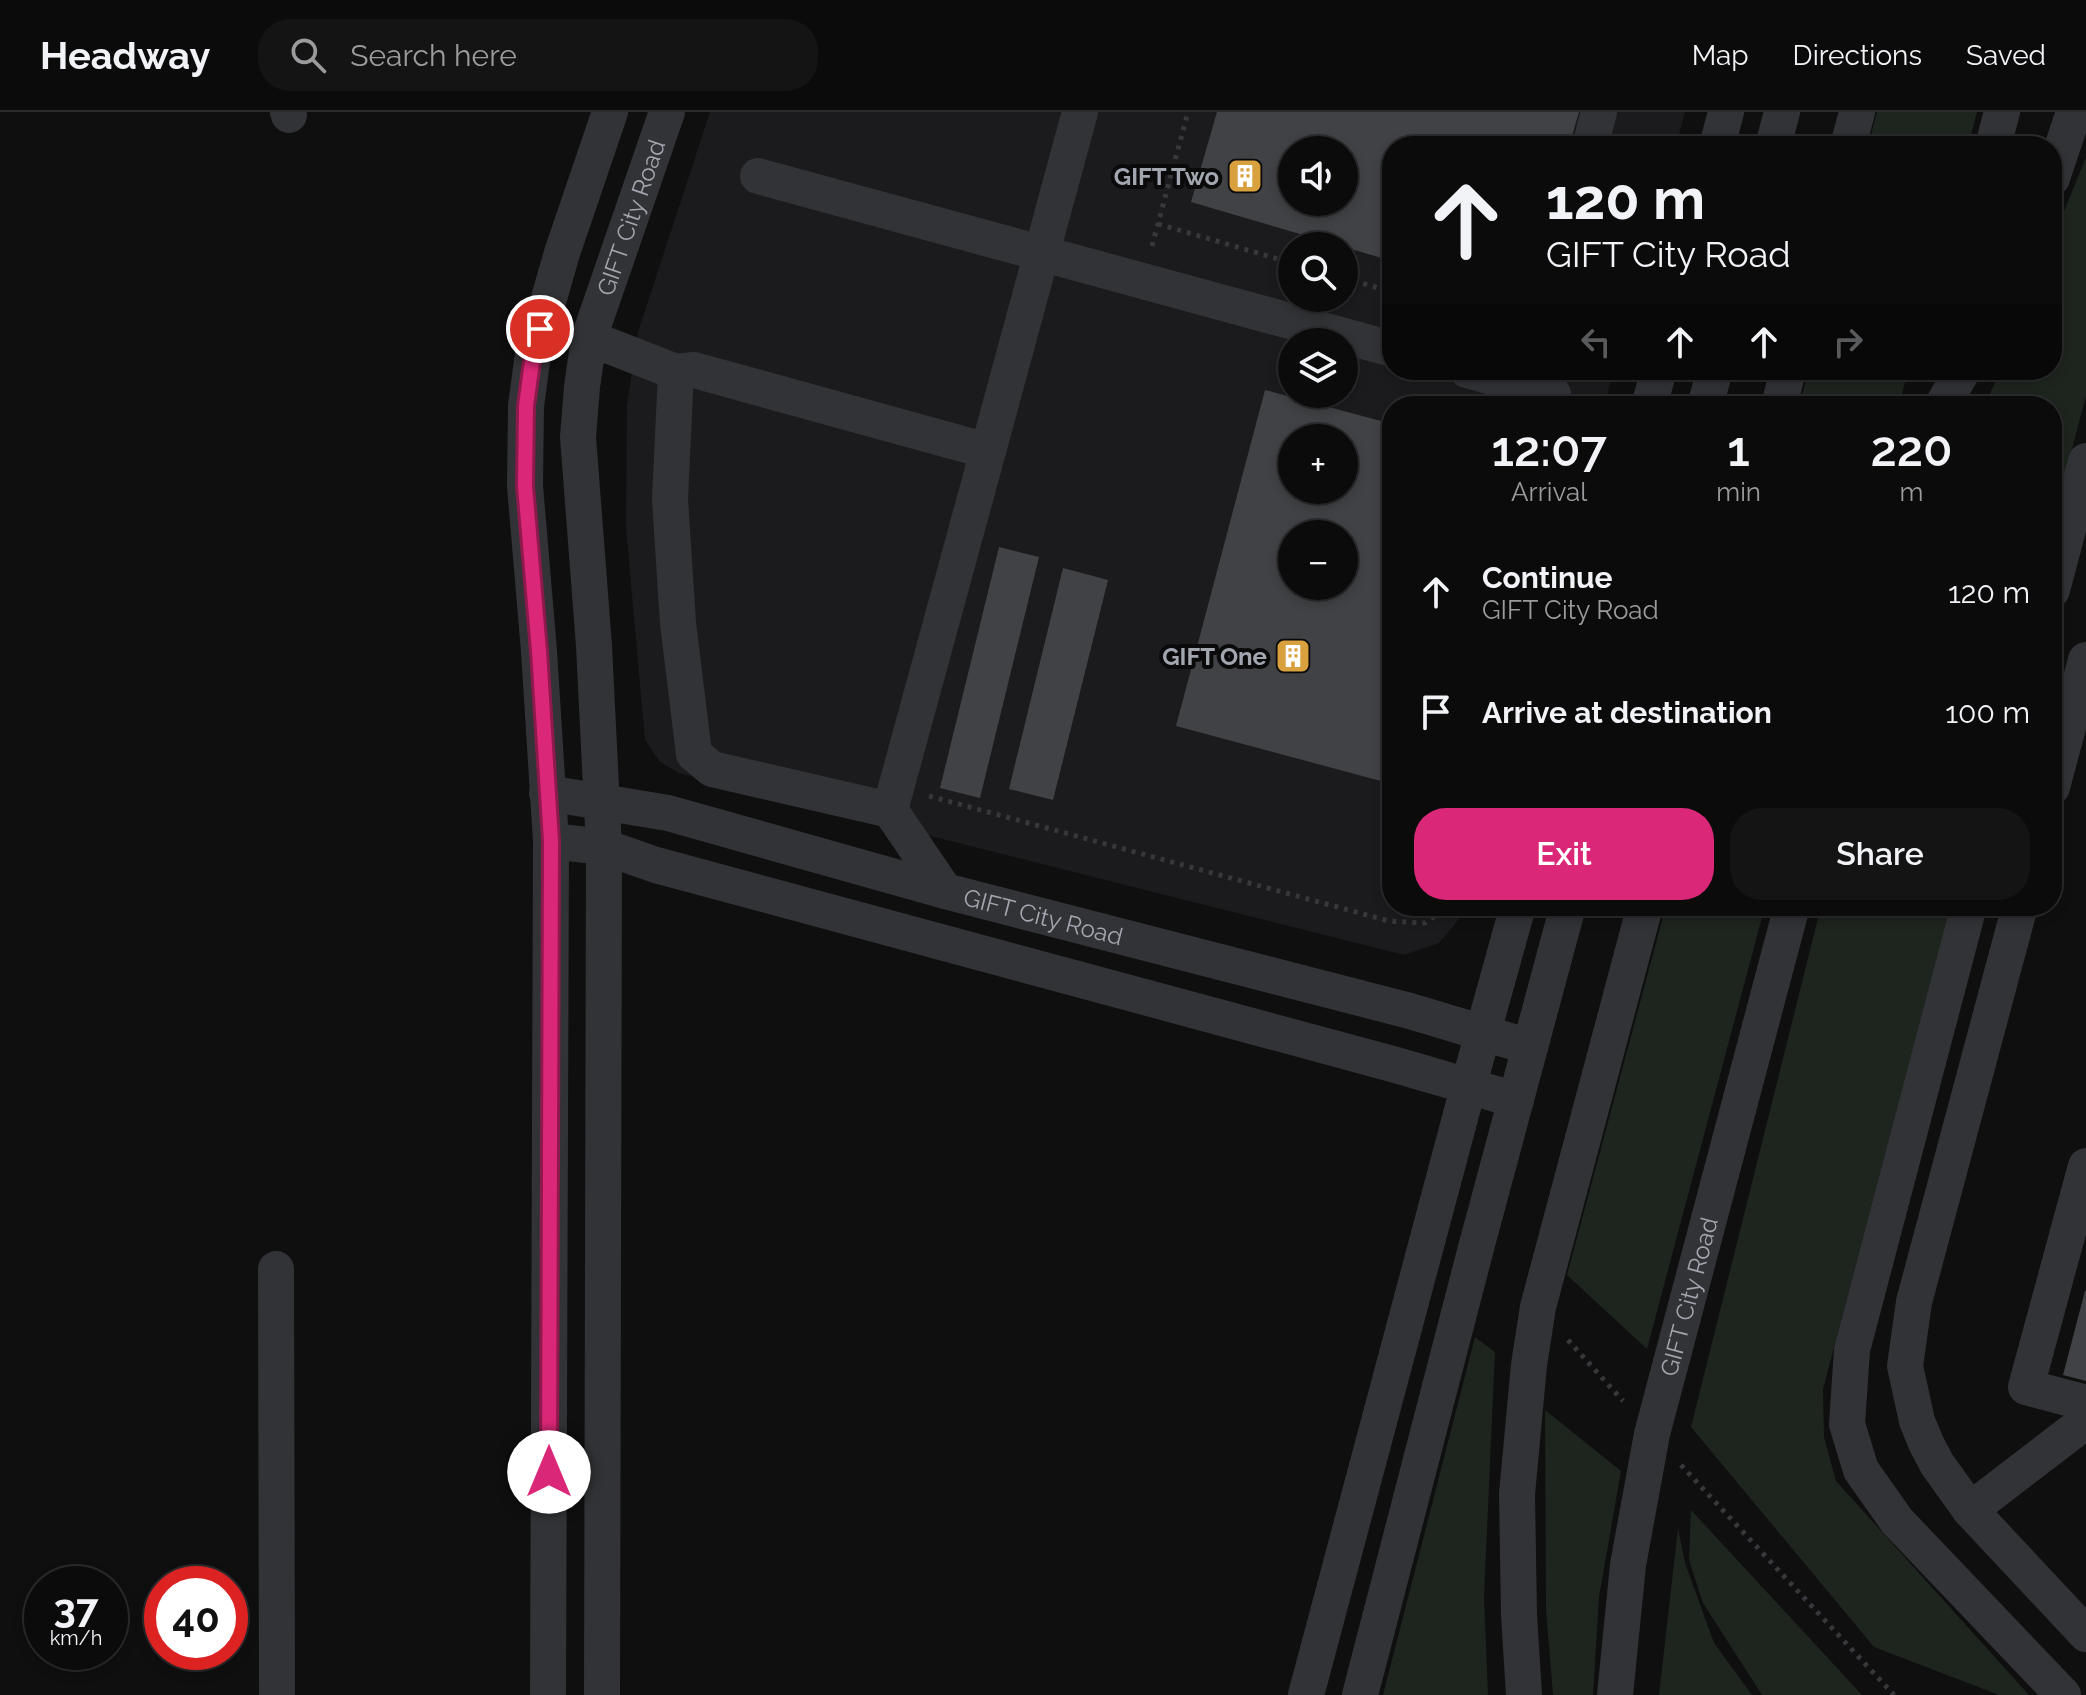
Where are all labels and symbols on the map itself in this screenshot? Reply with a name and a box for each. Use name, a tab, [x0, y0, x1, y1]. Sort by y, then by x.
street label: GIFT City Road	[590, 136, 671, 299]
building icon: GIFT Two	[1226, 157, 1264, 195]
place label: GIFT Two	[1114, 162, 1219, 191]
pin	[506, 295, 574, 363]
building icon: GIFT One	[1274, 637, 1312, 675]
place label: GIFT One	[1162, 642, 1267, 671]
street label: GIFT City Road	[961, 882, 1126, 951]
street label: GIFT City Road	[1654, 1214, 1723, 1379]
position arrow	[507, 1430, 591, 1514]
speed limit sign: 40	[144, 1566, 248, 1670]

